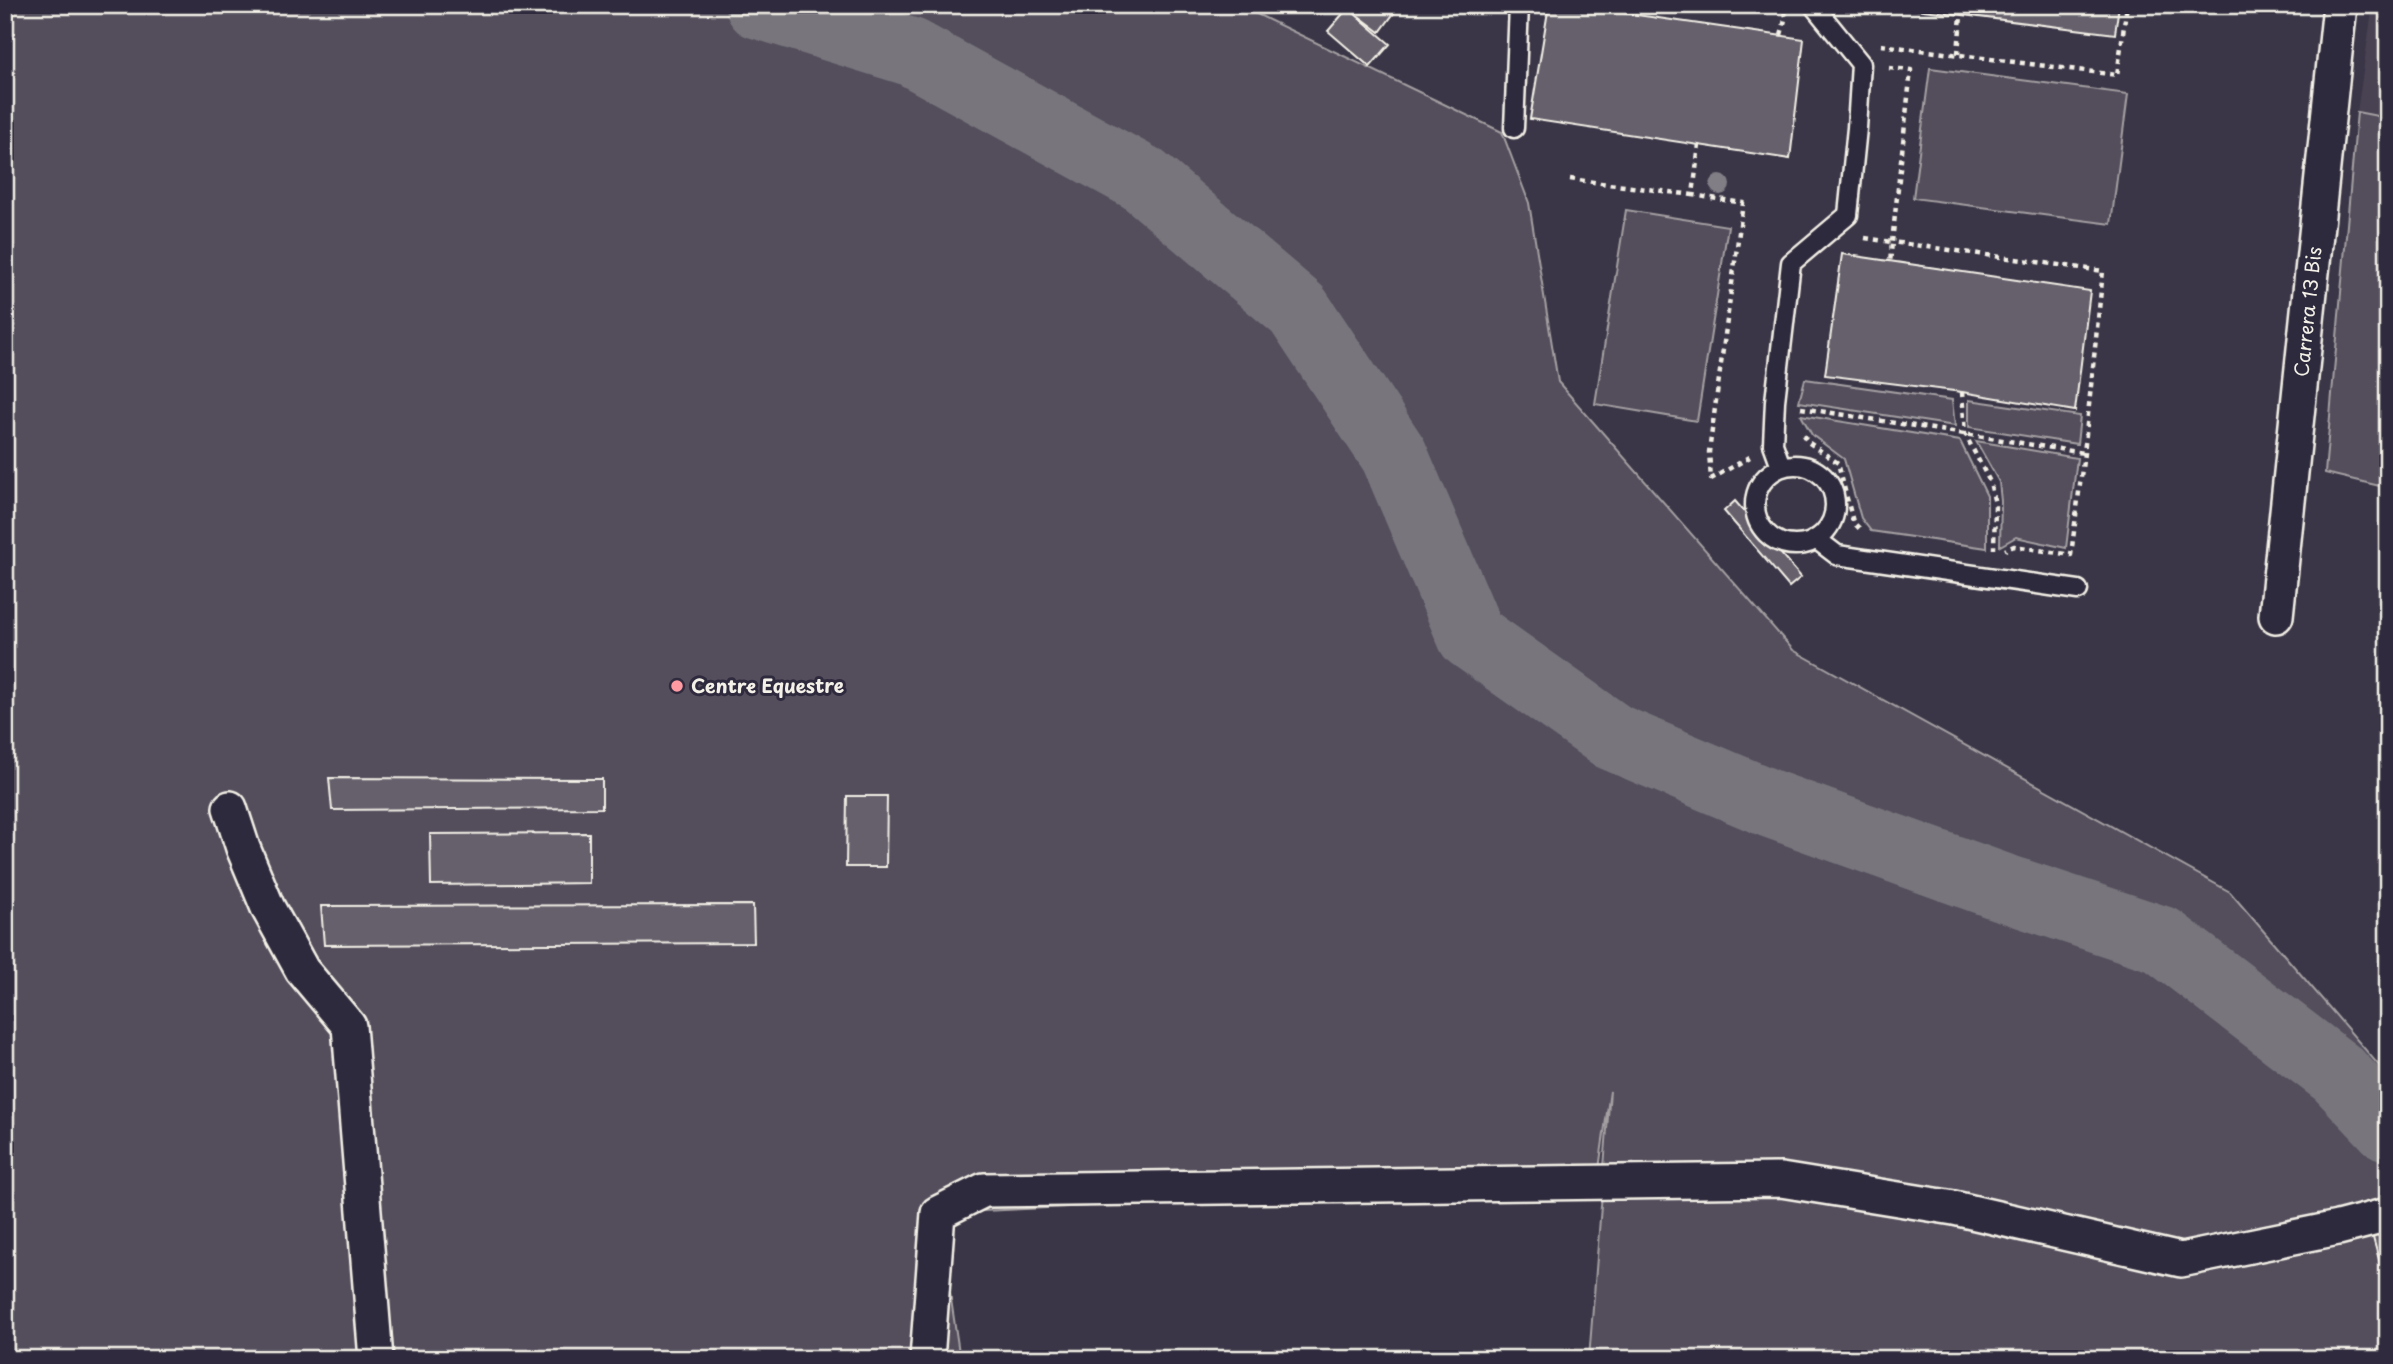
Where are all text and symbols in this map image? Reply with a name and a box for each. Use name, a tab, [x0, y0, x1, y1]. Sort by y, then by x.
street label: Carrera 13 Bis	[2286, 245, 2328, 378]
place label: Centre Equestre	[691, 671, 844, 699]
marker: Centre Equestre	[669, 678, 685, 694]

